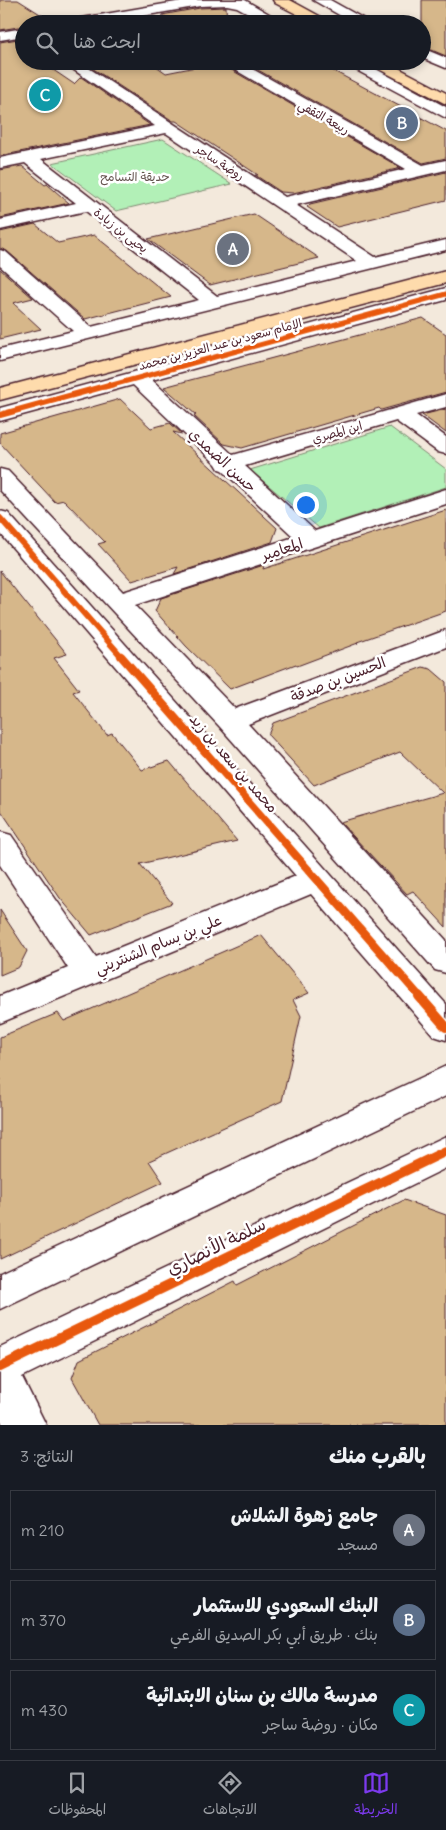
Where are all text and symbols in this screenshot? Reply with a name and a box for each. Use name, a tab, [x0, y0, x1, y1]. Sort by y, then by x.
search box	[15, 15, 431, 70]
icon: search	[33, 29, 61, 57]
text: ابحث هنا	[73, 29, 141, 53]
pin: C	[29, 76, 61, 114]
street label: ربيعة الثقفي	[294, 97, 352, 141]
pin: B	[386, 104, 418, 142]
street label: روضة ساجر	[191, 140, 247, 184]
park label: حديقة التسامح	[100, 169, 170, 186]
street label: يحيى بن زيادة	[90, 204, 151, 257]
pin: A	[217, 230, 249, 268]
street label: الإمام سعود بن عبد العزيز بن محمد	[137, 315, 304, 375]
street label: ابن المصري	[310, 418, 364, 448]
street label: حسن الضمدي	[184, 424, 261, 498]
your location	[293, 492, 319, 518]
street label: المعامير	[257, 533, 305, 565]
street label: الحسين بن صدقة	[288, 652, 388, 706]
street label: محمد بن سعد بن زيد	[186, 709, 282, 817]
street label: علي بن بسام الشنتريني	[92, 910, 226, 982]
street label: سلمة الأنصاري	[163, 1212, 270, 1282]
text: بالقرب منك	[329, 1442, 426, 1469]
text: النتائج: 3	[20, 1446, 73, 1466]
text: جامع زهوة الشلاش	[231, 1503, 378, 1527]
text: 210 m	[21, 1520, 65, 1540]
text: A	[404, 1520, 414, 1540]
text: مسجد	[337, 1534, 378, 1554]
text: البنك السعودي للاستثمار	[194, 1593, 378, 1617]
text: 370 m	[21, 1610, 66, 1630]
text: B	[404, 1610, 414, 1630]
text: بنك · طريق أبي بكر الصديق الفرعي	[170, 1624, 378, 1644]
text: مدرسة مالك بن سنان الابتدائية	[146, 1683, 378, 1707]
text: 430 m	[21, 1700, 68, 1720]
text: C	[404, 1700, 414, 1720]
text: مكان · روضة ساجر	[263, 1714, 378, 1734]
tab: المحفوظات	[48, 1769, 106, 1822]
tab: الاتجاهات	[203, 1769, 257, 1822]
tab: الخريطة	[354, 1769, 398, 1822]

